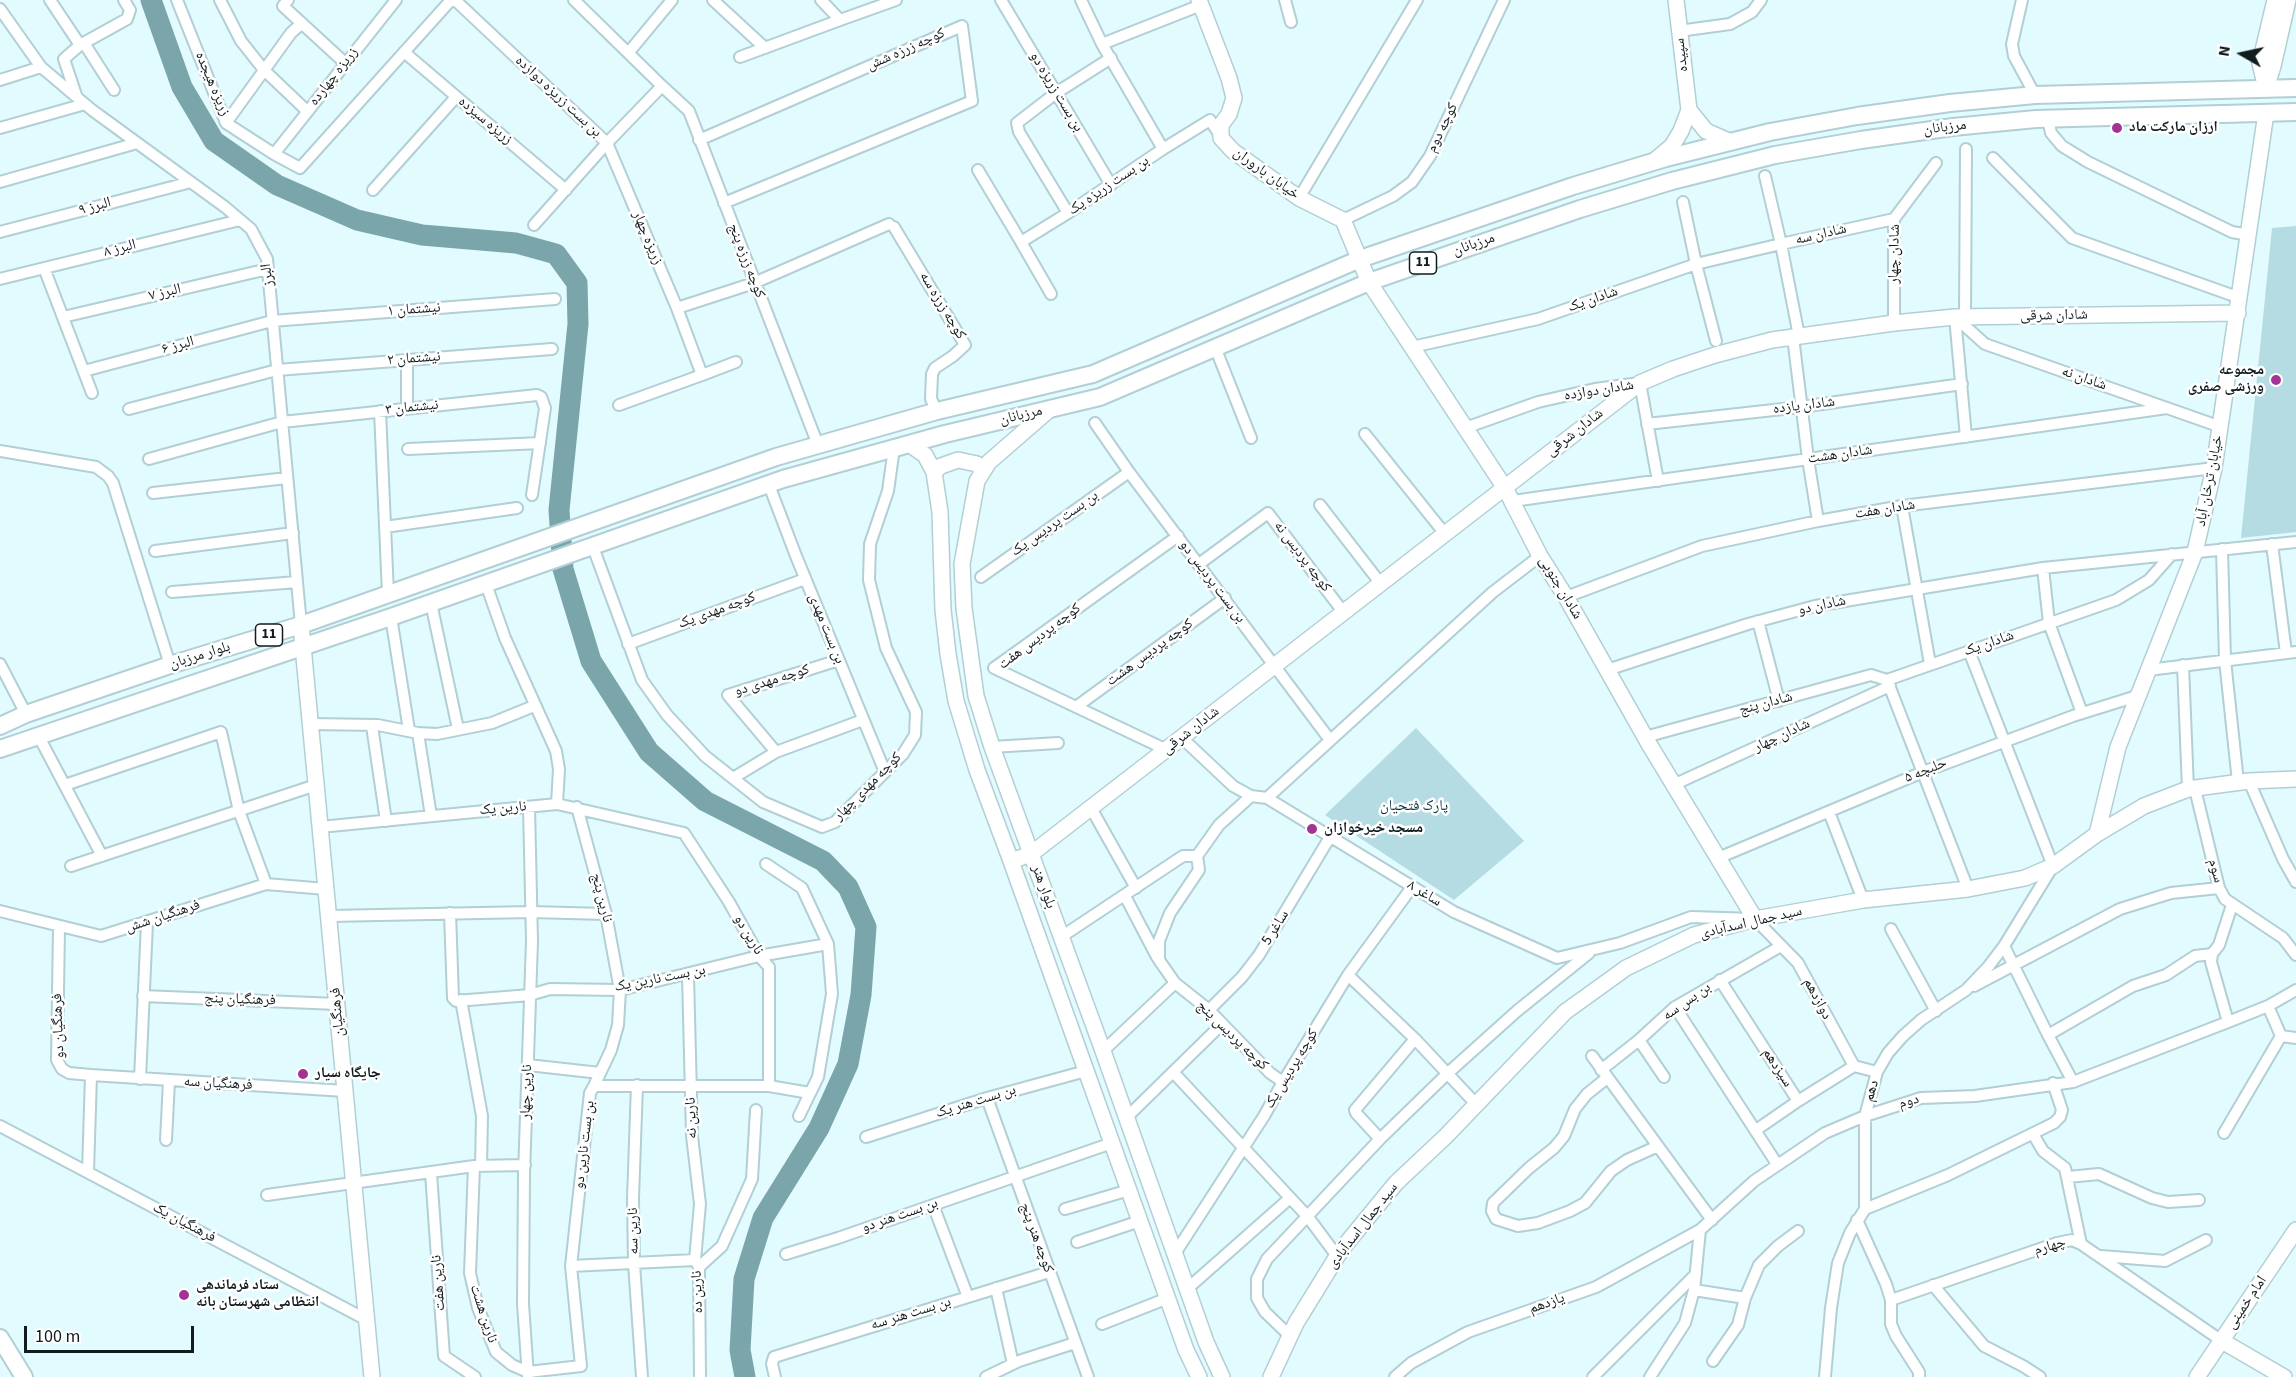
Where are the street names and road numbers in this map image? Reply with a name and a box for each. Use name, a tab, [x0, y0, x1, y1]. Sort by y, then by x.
street label: کوچه زرزه شش	[864, 25, 948, 75]
street label: سپیده	[1671, 37, 1693, 73]
street label: زریزه چهارده	[306, 44, 362, 110]
street label: زریزه هیجده	[190, 49, 234, 119]
street label: بن بست زریزه دو	[1025, 49, 1087, 135]
street label: بن بست زریزه دوازده	[511, 52, 605, 142]
street label: زریزه سیزده	[454, 93, 516, 149]
street label: کوچه دوم	[1423, 100, 1463, 156]
street label: مرزبانان	[1922, 116, 1968, 140]
street label: خیابان باروران	[1229, 144, 1303, 204]
street label: بن بست زریزه یک	[1065, 152, 1153, 220]
street label: البرز ۹	[77, 194, 113, 220]
street label: زریزه چهار	[628, 208, 666, 268]
street label: شادان سه	[1794, 220, 1848, 250]
street label: کوچه زرزه پنج	[724, 221, 768, 301]
street label: شادان چهار	[1885, 224, 1905, 284]
street label: مرزبانان	[1451, 229, 1497, 261]
street label: البرز ۸	[102, 236, 138, 262]
road number: 11	[1410, 252, 1436, 274]
street label: البرز	[258, 262, 278, 288]
street label: کوچه زرزه سه	[915, 269, 969, 343]
street label: البرز ۷	[147, 281, 183, 305]
street label: شادان یک	[1565, 283, 1621, 317]
street label: نيشتمان ۱	[387, 299, 441, 321]
street label: شادان شرقی	[2020, 306, 2088, 326]
street label: البرز ۶	[160, 333, 196, 359]
street label: نيشتمان ۲	[387, 348, 441, 370]
street label: شادان نه	[2059, 363, 2109, 395]
street label: شادان دوازده	[1563, 377, 1635, 405]
street label: شادان یازده	[1772, 393, 1836, 419]
street label: نيشتمان ۳	[385, 396, 439, 420]
street label: مرزبانان	[998, 402, 1044, 430]
street label: شادان شرقی	[1543, 405, 1607, 461]
street label: خیابان ترخان آباد	[2192, 434, 2228, 528]
street label: شادان هشت	[1807, 442, 1873, 468]
street label: بن بست پردیس یک	[1008, 487, 1102, 561]
street label: شادان هفت	[1854, 496, 1916, 524]
street label: کوچه پردیس نه	[1269, 518, 1335, 596]
street label: بن بست پردیس دو	[1175, 537, 1249, 627]
street label: شادان جنوبی	[1534, 553, 1586, 623]
street label: کوچه مهدی یک	[676, 589, 758, 633]
street label: بن بست مهدی	[804, 591, 848, 667]
street label: شادان دو	[1796, 592, 1848, 620]
street label: کوچه پردیس هفت	[995, 600, 1085, 674]
street label: کوچه پردیس هشت	[1103, 615, 1197, 691]
road number: 11	[256, 624, 282, 646]
street label: شادان یک	[1961, 627, 2017, 661]
street label: بلوار مرزبان	[167, 638, 233, 674]
street label: کوچه مهدی دو	[732, 661, 812, 701]
street label: شادان پنج	[1737, 688, 1795, 720]
street label: شادان شرقی	[1159, 703, 1223, 759]
street label: شادان چهار	[1751, 715, 1813, 757]
street label: کوچه مهدی چهار	[830, 749, 906, 825]
street label: حلبچه ۵	[1902, 754, 1950, 788]
street label: نارین یک	[479, 798, 527, 820]
street label: سوم	[2203, 857, 2227, 885]
street label: بلوار هنر	[1027, 863, 1059, 911]
street label: نارین پنج	[586, 871, 616, 925]
street label: ساغر ٨	[1403, 877, 1445, 911]
street label: فرهنگیان شش	[123, 896, 203, 938]
street label: سید جمال اسدآبادی	[1698, 902, 1804, 944]
street label: ساغر 5	[1258, 907, 1294, 949]
street label: نارین دو	[729, 912, 767, 958]
street label: بن بست نارین یک	[613, 961, 707, 997]
street label: دوازدهم	[1799, 975, 1835, 1023]
street label: بن بس سه	[1659, 979, 1715, 1025]
street label: فرهنگیان	[327, 987, 349, 1037]
street label: فرهنگیان پنج	[204, 990, 276, 1010]
street label: فرهنگیان دو	[49, 993, 69, 1059]
street label: کوچه پردیس پنج	[1192, 997, 1272, 1075]
street label: کوچه پردیس یک	[1261, 1026, 1323, 1112]
street label: سیزدهم	[1758, 1045, 1796, 1091]
street label: نارین چهار	[517, 1064, 537, 1120]
street label: فرهنگیان سه	[183, 1073, 253, 1095]
street label: دهم	[1860, 1078, 1884, 1104]
street label: بن بست هنر یک	[934, 1081, 1018, 1123]
street label: دوم	[1897, 1091, 1921, 1113]
street label: نارین نه	[682, 1097, 702, 1139]
street label: بن بست نارین دو	[571, 1100, 599, 1190]
street label: سید جمال اسدآبادی	[1324, 1179, 1402, 1273]
street label: بن بست هنر دو	[859, 1195, 941, 1237]
street label: فرهنگیان یک	[149, 1199, 219, 1247]
street label: کوچه هنر پنج	[1015, 1201, 1057, 1275]
street label: نارین سه	[625, 1207, 643, 1255]
street label: چهارم	[2032, 1234, 2068, 1260]
street label: نارین هفت	[428, 1254, 450, 1312]
street label: نارین ده	[688, 1270, 708, 1314]
street label: امام خمینی	[2223, 1273, 2271, 1333]
street label: نارین هشت	[465, 1282, 501, 1346]
street label: یازدهم	[1527, 1289, 1567, 1319]
street label: بن بست هنر سه	[869, 1293, 953, 1335]

